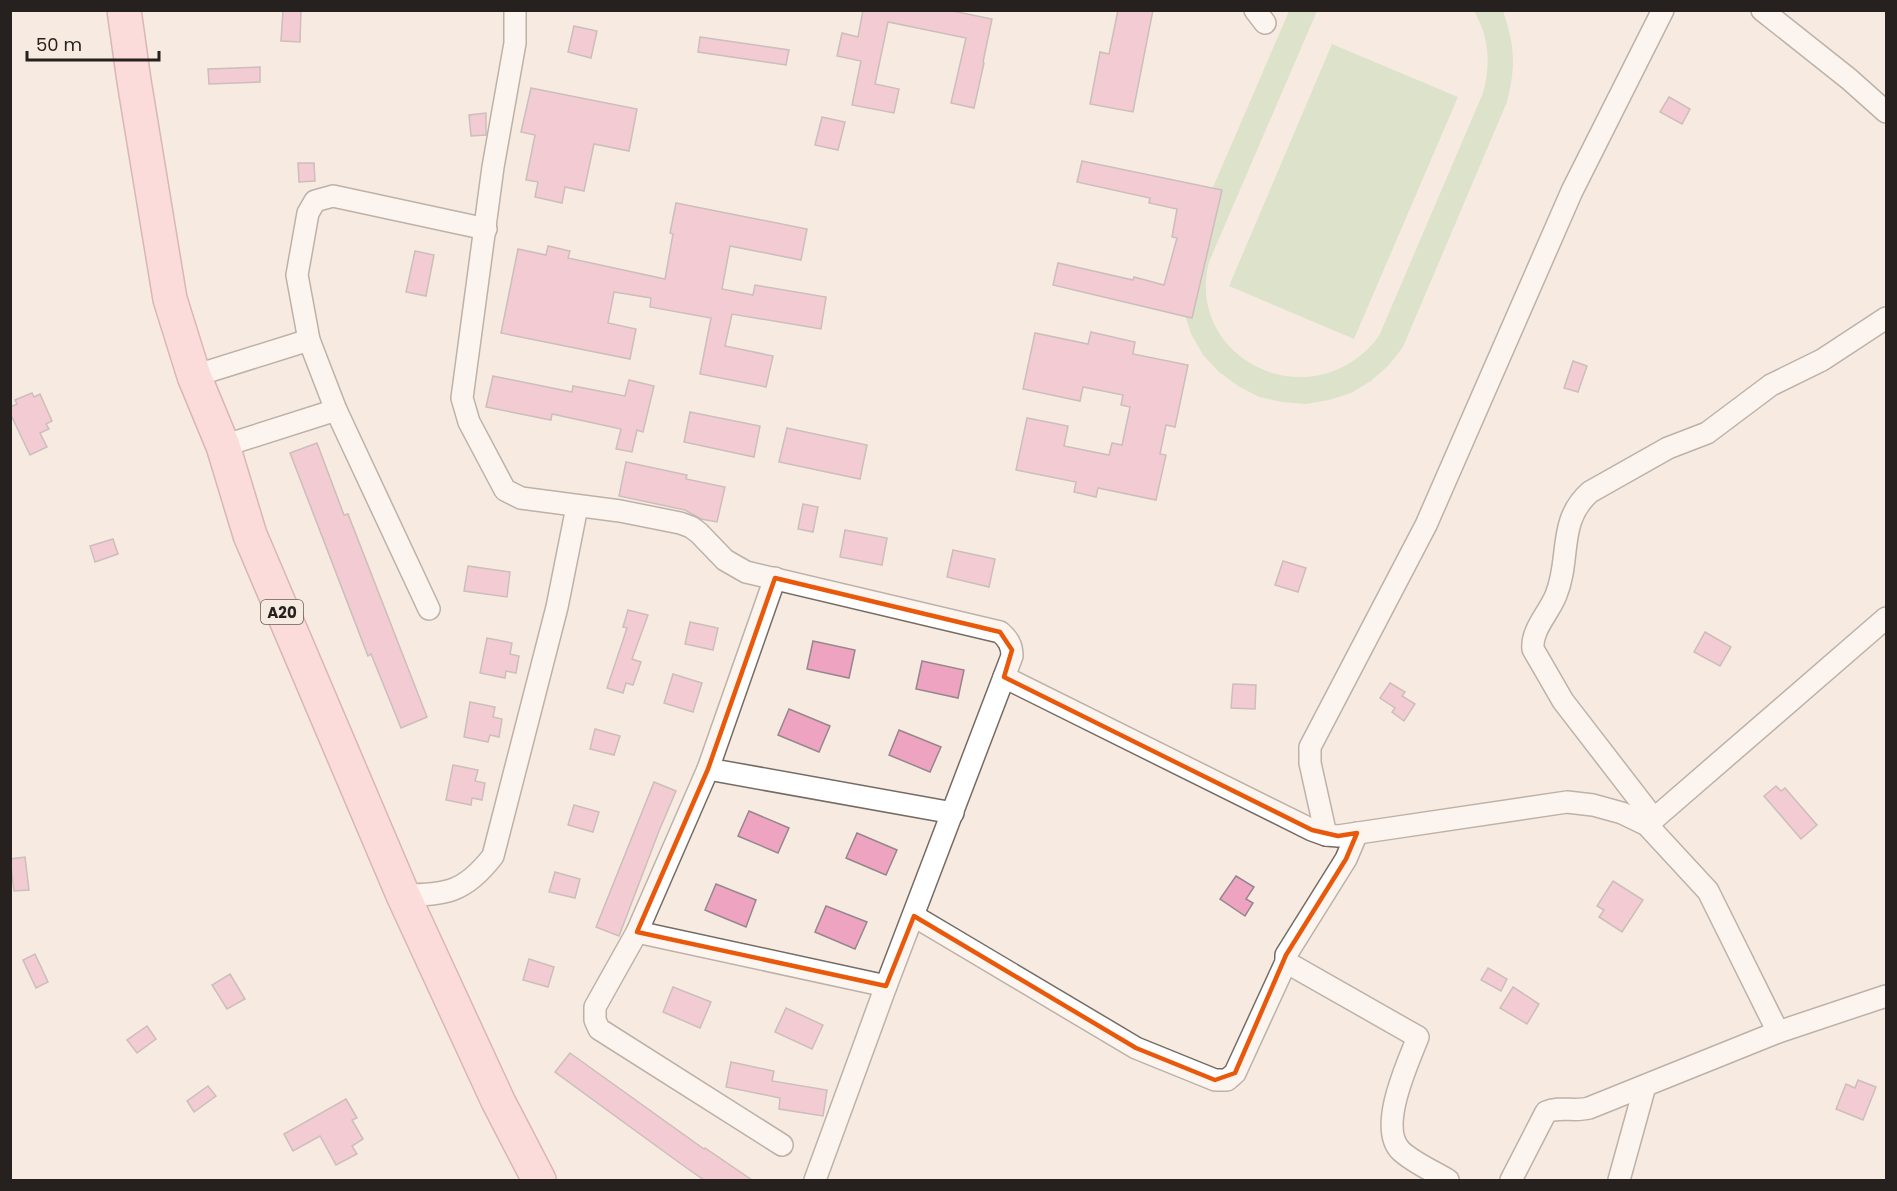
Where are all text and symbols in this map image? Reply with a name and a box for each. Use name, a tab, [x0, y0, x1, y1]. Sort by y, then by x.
scale bar	[27, 24, 159, 62]
text: 50 m	[36, 32, 82, 57]
road number: A20	[261, 600, 303, 624]

